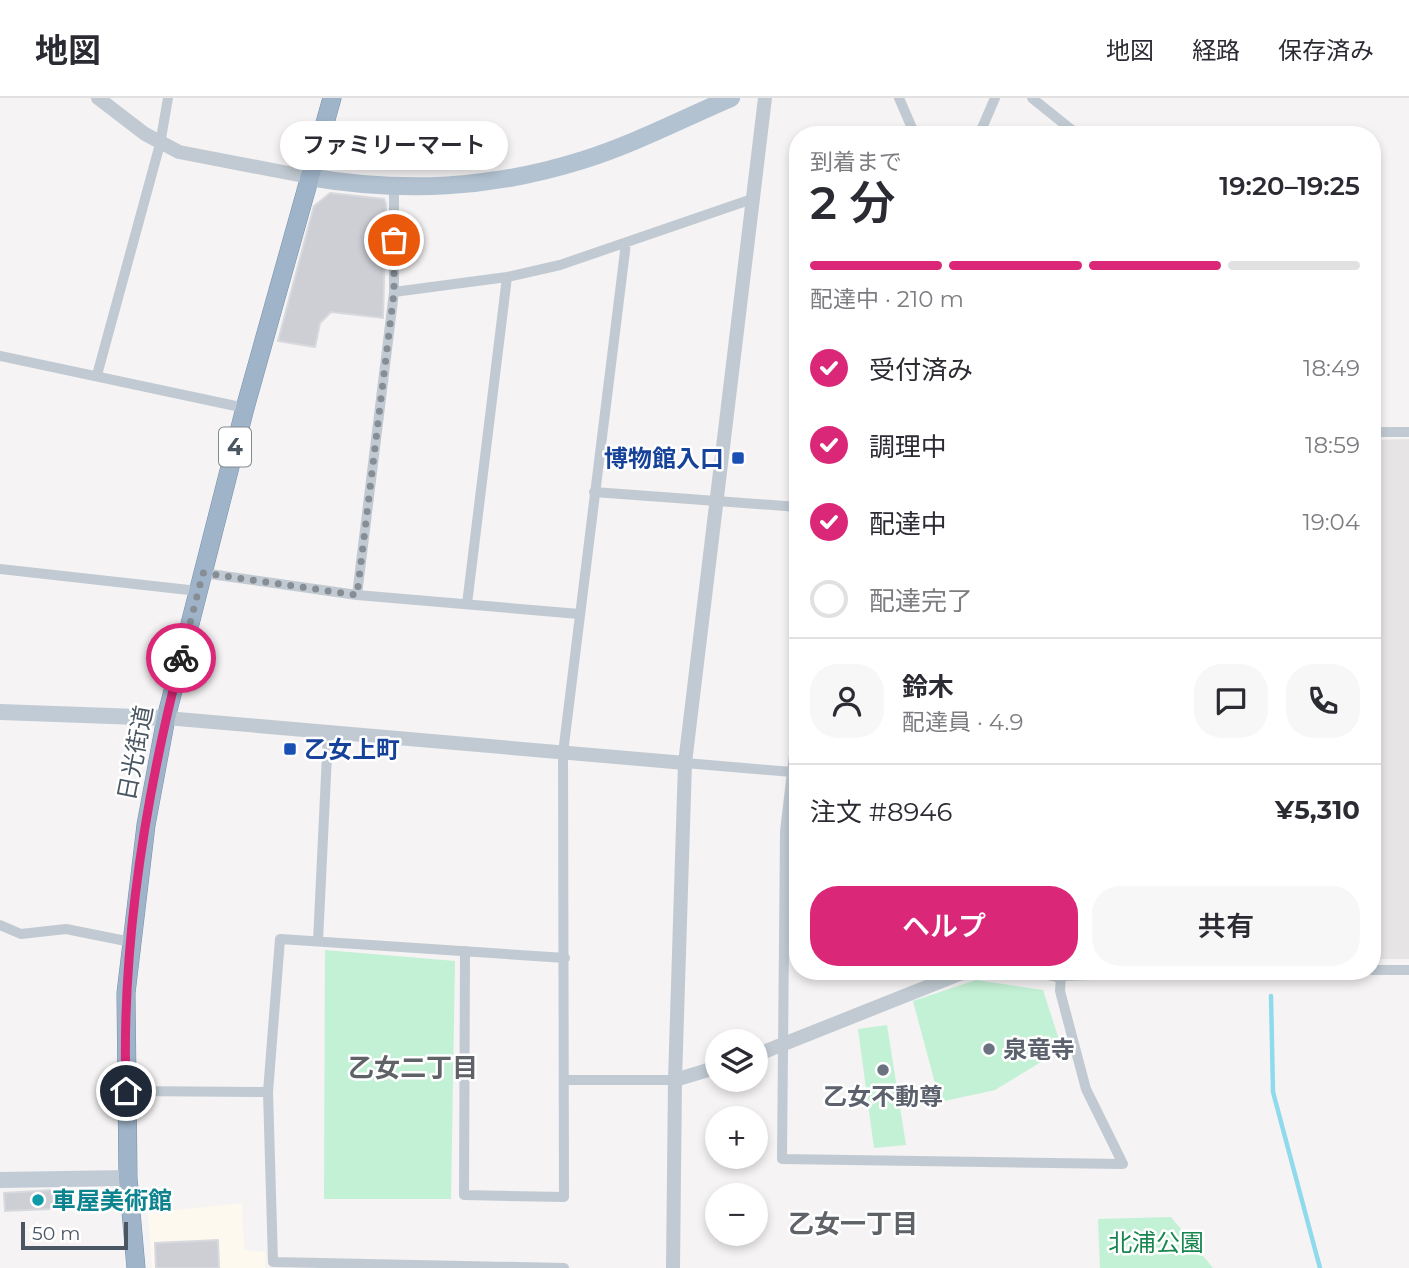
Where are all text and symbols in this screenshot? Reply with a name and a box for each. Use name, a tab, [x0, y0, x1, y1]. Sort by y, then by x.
text: 地図	[35, 30, 101, 70]
text: 地図	[1106, 36, 1154, 65]
text: 経路	[1192, 36, 1240, 65]
text: 保存済み	[1278, 36, 1374, 65]
callout: ファミリーマート	[280, 121, 508, 170]
text: ファミリーマート	[302, 131, 486, 159]
text: 到着まで	[810, 148, 902, 176]
text: 19:20–19:25	[1219, 170, 1360, 202]
text: 2 分	[810, 174, 895, 231]
pin	[364, 210, 424, 270]
icon: bag	[375, 221, 413, 259]
text: 配達中 · 210 m	[810, 285, 964, 313]
icon: check	[810, 349, 848, 387]
text: 受付済み	[869, 354, 973, 386]
text: 18:49	[1303, 354, 1360, 382]
icon: check	[810, 426, 848, 464]
road number: 4	[219, 428, 251, 466]
text: 調理中	[869, 431, 947, 463]
text: 18:59	[1305, 431, 1360, 459]
place label: 博物館入口	[604, 444, 724, 473]
marker: 博物館入口	[730, 450, 746, 466]
icon: check	[810, 503, 848, 541]
text: 配達中	[869, 508, 947, 540]
text: 19:04	[1302, 508, 1360, 536]
text: 配達完了	[869, 585, 973, 617]
courier	[146, 623, 216, 693]
icon: bike	[162, 639, 200, 677]
button: person	[810, 664, 884, 738]
button: chat	[1194, 664, 1268, 738]
button: phone	[1286, 664, 1360, 738]
text: 鈴木	[902, 671, 954, 703]
street label: 日光街道	[112, 703, 158, 803]
text: 配達員 · 4.9	[902, 708, 1023, 736]
place label: 乙女上町	[304, 735, 400, 764]
marker: 乙女上町	[282, 741, 298, 757]
text: ¥5,310	[1275, 794, 1360, 826]
text: 注文 #8946	[810, 796, 952, 828]
button: ヘルプ	[810, 886, 1078, 966]
button: 共有	[1092, 886, 1360, 966]
map controls	[705, 1029, 768, 1246]
button: layers	[705, 1029, 768, 1092]
place label: 泉竜寺	[1003, 1035, 1075, 1064]
marker: 泉竜寺	[981, 1041, 997, 1057]
district label: 乙女二丁目	[348, 1052, 478, 1084]
pin	[96, 1061, 156, 1121]
marker: 乙女不動尊	[875, 1062, 891, 1078]
icon: home	[107, 1072, 145, 1110]
place label: 乙女不動尊	[823, 1082, 943, 1111]
button: +	[705, 1106, 768, 1169]
button: −	[705, 1183, 768, 1246]
place label: 車屋美術館	[52, 1186, 172, 1215]
marker: 車屋美術館	[30, 1192, 46, 1208]
district label: 乙女一丁目	[788, 1208, 918, 1240]
scale bar	[21, 1219, 128, 1251]
text: 50 m	[32, 1222, 80, 1245]
park label: 北浦公園	[1108, 1228, 1204, 1257]

